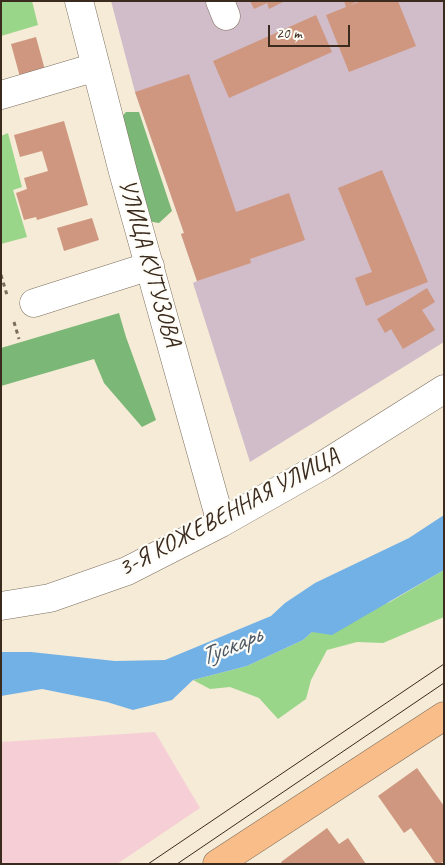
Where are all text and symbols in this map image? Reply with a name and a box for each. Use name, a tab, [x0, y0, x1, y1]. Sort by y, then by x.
scale bar	[270, 15, 352, 47]
text: 20 m	[276, 24, 302, 43]
street label: УЛИЦА КУТУЗОВА	[111, 176, 187, 350]
street label: 3-Я КОЖЕВЕННАЯ УЛИЦА	[114, 443, 344, 583]
water label: Тускарь	[196, 621, 266, 673]

